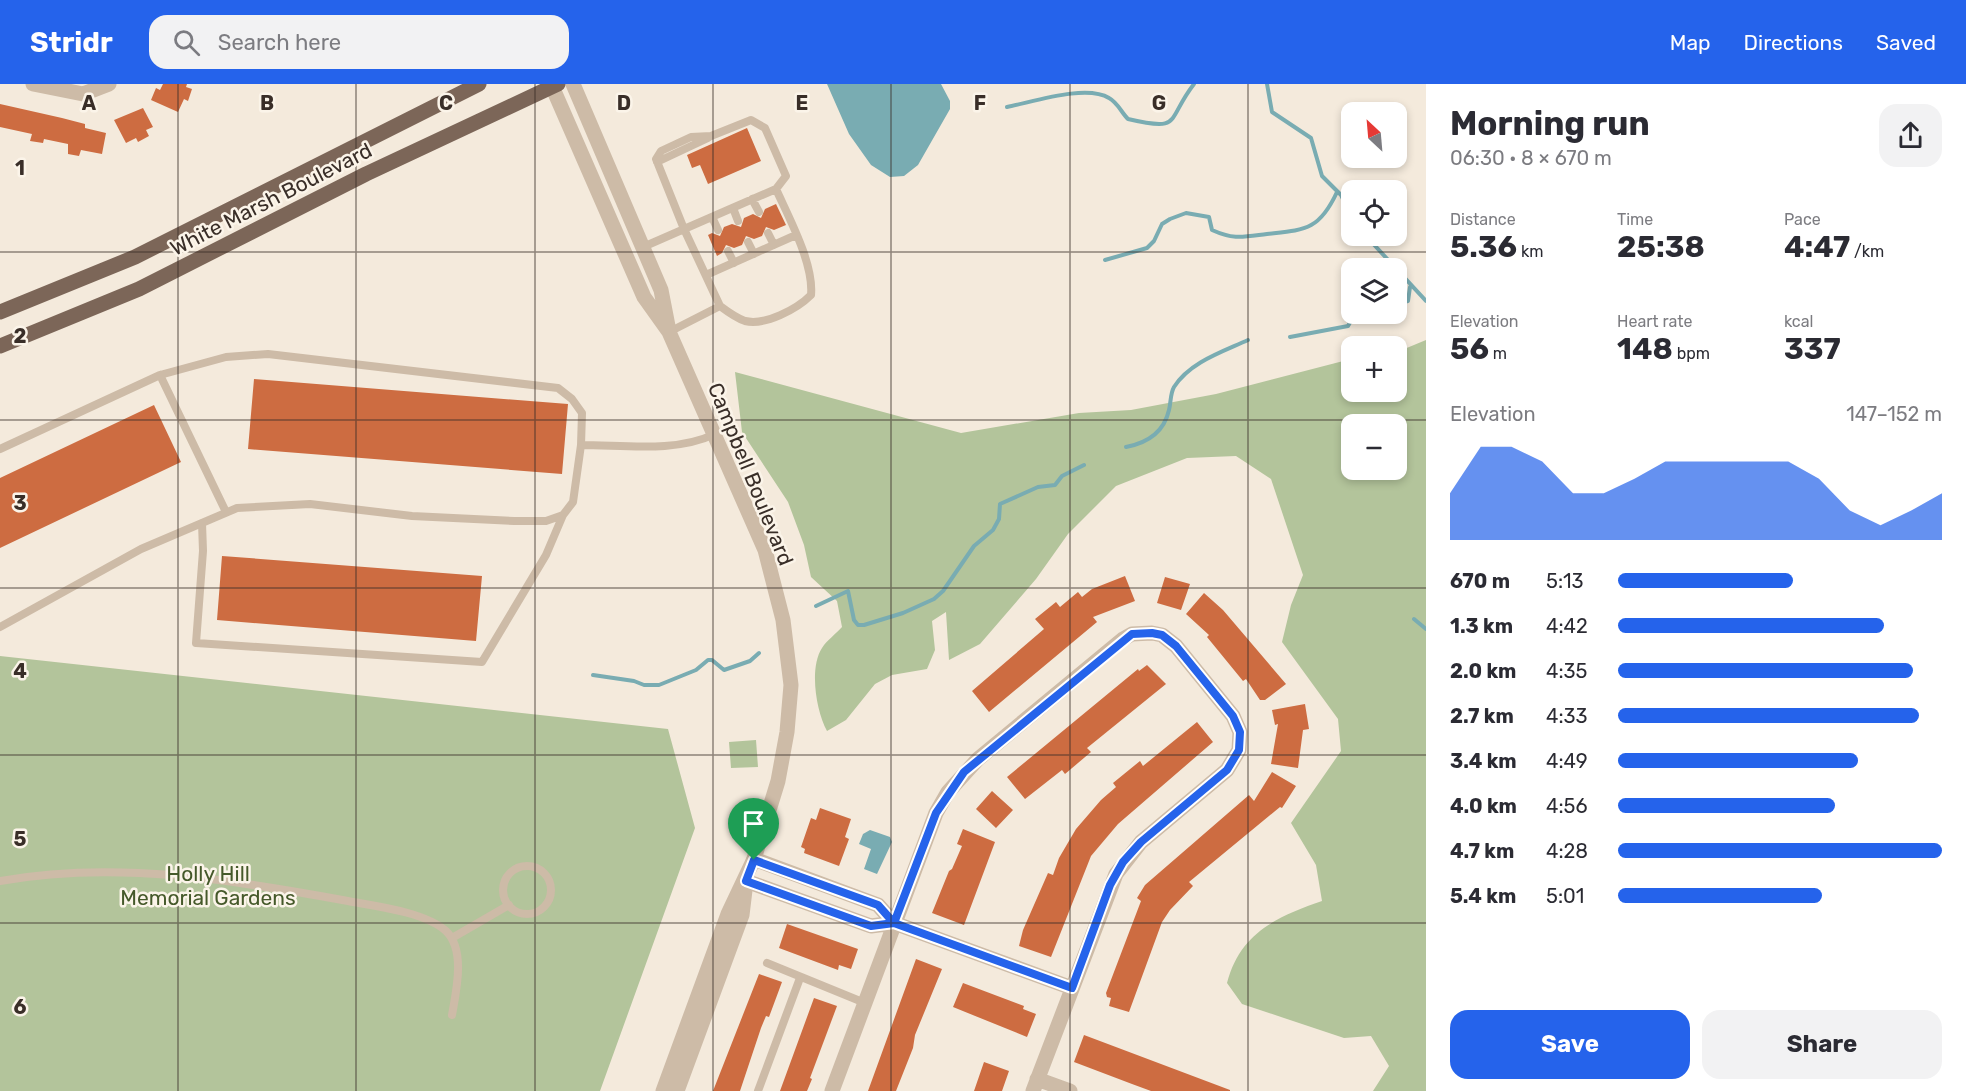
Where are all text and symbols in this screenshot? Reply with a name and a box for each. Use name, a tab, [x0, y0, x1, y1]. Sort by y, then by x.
search box	[149, 15, 569, 69]
text: Stridr	[30, 26, 113, 59]
icon: search	[170, 26, 203, 59]
text: Search here	[218, 29, 341, 56]
text: Map	[1670, 30, 1711, 55]
text: Directions	[1744, 30, 1843, 55]
text: Saved	[1876, 30, 1936, 55]
text: A	[82, 91, 97, 115]
text: B	[260, 91, 274, 115]
text: C	[439, 91, 453, 115]
text: D	[617, 91, 631, 115]
text: E	[796, 91, 808, 115]
text: F	[974, 91, 986, 115]
text: G	[1152, 91, 1166, 115]
north arrow	[1341, 102, 1407, 168]
map controls	[1341, 102, 1407, 480]
text: Morning run	[1450, 104, 1650, 143]
button: share	[1879, 104, 1942, 167]
street label: White Marsh Boulevard	[166, 137, 376, 261]
text: 06:30 · 8 × 670 m	[1450, 146, 1612, 170]
text: 1	[15, 156, 25, 180]
button: locate	[1341, 180, 1407, 246]
text: Distance	[1450, 210, 1516, 229]
text: Time	[1617, 210, 1653, 229]
text: Pace	[1784, 210, 1821, 229]
text: 5.36	[1450, 229, 1517, 265]
text: 25:38	[1617, 229, 1705, 265]
text: 4:47	[1784, 229, 1850, 265]
text: km	[1517, 242, 1543, 261]
text: /km	[1850, 242, 1884, 261]
button: layers	[1341, 258, 1407, 324]
text: Elevation	[1450, 312, 1519, 331]
text: Heart rate	[1617, 312, 1692, 331]
text: kcal	[1784, 312, 1813, 331]
text: 2	[14, 324, 27, 348]
text: 56	[1450, 331, 1489, 367]
text: 148	[1617, 331, 1673, 367]
text: 337	[1784, 331, 1841, 367]
button: +	[1341, 336, 1407, 402]
text: m	[1489, 344, 1507, 363]
text: bpm	[1673, 344, 1710, 363]
street label: Campbell Boulevard	[703, 379, 799, 569]
text: Elevation	[1450, 402, 1536, 426]
text: 147–152 m	[1846, 402, 1942, 426]
button: −	[1341, 414, 1407, 480]
text: 3	[13, 491, 27, 515]
text: 670 m	[1450, 569, 1510, 593]
text: 5:13	[1546, 569, 1584, 593]
text: 1.3 km	[1450, 614, 1513, 638]
text: 4:42	[1546, 614, 1588, 638]
text: 4	[13, 659, 27, 683]
text: 2.0 km	[1450, 659, 1516, 683]
text: 4:35	[1546, 659, 1587, 683]
text: 2.7 km	[1450, 704, 1514, 728]
text: 4:33	[1546, 704, 1588, 728]
text: 3.4 km	[1450, 749, 1517, 773]
text: 4:49	[1546, 749, 1588, 773]
text: 4.0 km	[1450, 794, 1517, 818]
text: 4:56	[1546, 794, 1587, 818]
pin	[728, 798, 779, 860]
icon: arrive	[737, 807, 770, 840]
text: 5	[14, 827, 27, 851]
text: 4.7 km	[1450, 839, 1514, 863]
text: 4:28	[1546, 839, 1588, 863]
park label: Holly Hill Memorial Gardens	[120, 861, 296, 910]
text: 5.4 km	[1450, 884, 1516, 908]
text: 5:01	[1546, 884, 1584, 908]
text: 6	[13, 995, 27, 1019]
button: Save	[1450, 1010, 1690, 1079]
button: Share	[1702, 1010, 1942, 1079]

